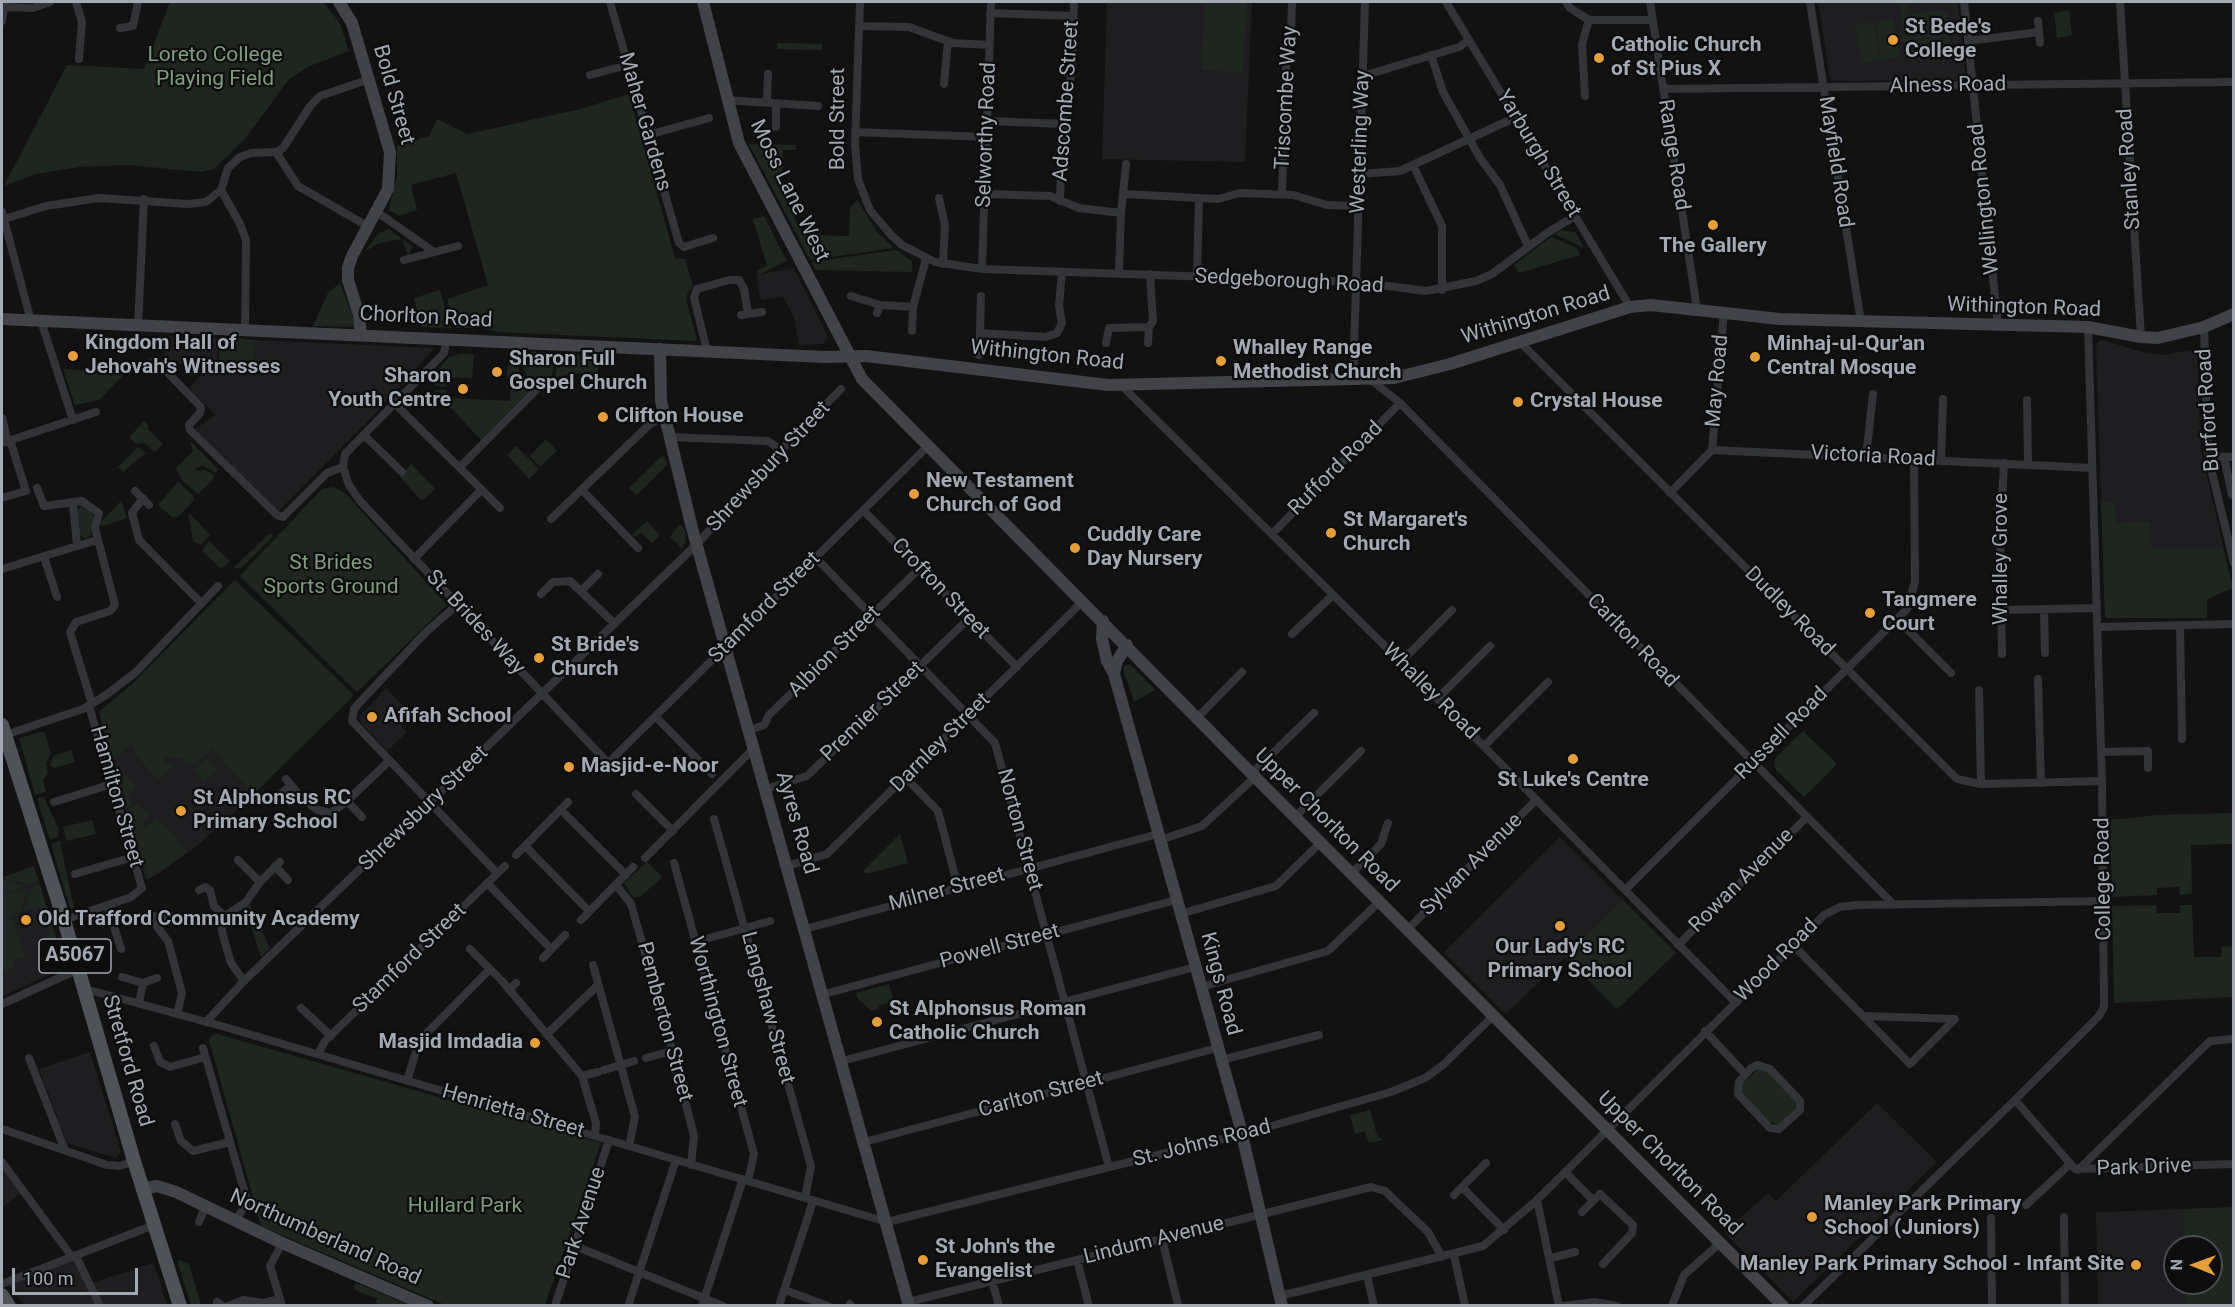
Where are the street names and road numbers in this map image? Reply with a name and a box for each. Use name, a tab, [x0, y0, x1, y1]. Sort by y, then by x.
street label: Adscombe Street	[1049, 20, 1085, 182]
street label: Triscombe Way	[1271, 26, 1303, 170]
street label: Bold Street	[367, 42, 419, 148]
street label: Maher Gardens	[612, 50, 676, 194]
street label: Selworthy Road	[972, 62, 1002, 208]
street label: Bold Street	[826, 68, 852, 170]
street label: Westerling Way	[1346, 70, 1376, 214]
street label: Alness Road	[1889, 72, 2007, 100]
street label: Yarburgh Street	[1490, 86, 1586, 222]
street label: Mayfield Road	[1812, 95, 1858, 229]
street label: Range Road	[1652, 98, 1694, 212]
street label: Stanley Road	[2113, 107, 2147, 231]
street label: Moss Lane West	[744, 116, 834, 266]
street label: Wellington Road	[1965, 122, 2005, 276]
street label: Sedgeborough Road	[1194, 264, 1384, 300]
street label: Withington Road	[1459, 281, 1613, 351]
street label: Withington Road	[1946, 293, 2102, 323]
street label: Chorlton Road	[359, 302, 493, 334]
street label: May Road	[1701, 334, 1735, 428]
street label: Withington Road	[969, 335, 1125, 377]
street label: Burford Road	[2192, 348, 2226, 472]
street label: Shrewsbury Street	[702, 396, 836, 538]
street label: Rufford Road	[1284, 417, 1388, 521]
street label: Victoria Road	[1810, 441, 1936, 473]
street label: Whalley Grove	[1989, 493, 2015, 625]
street label: Crofton Street	[886, 533, 994, 645]
street label: Stamford Street	[704, 547, 826, 669]
street label: Dudley Road	[1739, 562, 1839, 662]
street label: St. Brides Way	[420, 565, 530, 681]
street label: Carlton Road	[1581, 589, 1683, 693]
street label: Albion Street	[784, 601, 886, 703]
street label: Whalley Road	[1376, 638, 1484, 746]
street label: Premier Street	[816, 657, 930, 767]
street label: Russell Road	[1730, 682, 1834, 786]
street label: Darnley Street	[886, 688, 996, 798]
street label: Hamilton Street	[84, 723, 148, 871]
street label: Shrewsbury Street	[354, 741, 494, 877]
street label: Upper Chorlton Road	[1249, 744, 1403, 898]
street label: Norton Street	[991, 766, 1047, 894]
street label: Ayres Road	[769, 769, 823, 877]
street label: Sylvan Avenue	[1416, 809, 1528, 921]
street label: College Road	[2090, 817, 2118, 941]
street label: Rowan Avenue	[1684, 823, 1800, 939]
street label: Milner Street	[886, 862, 1008, 918]
street label: Stamford Street	[348, 899, 472, 1019]
street label: Wood Road	[1730, 914, 1824, 1008]
street label: Powell Street	[937, 919, 1063, 975]
street label: Langshaw Street	[735, 929, 799, 1087]
street label: Kings Road	[1194, 930, 1246, 1038]
street label: Worthington Street	[682, 934, 752, 1110]
road number: A5067	[39, 939, 111, 973]
street label: Pemberton Street	[631, 939, 697, 1105]
street label: Stretford Road	[96, 992, 158, 1130]
street label: Carlton Street	[976, 1066, 1106, 1124]
street label: Henrietta Street	[439, 1080, 587, 1144]
street label: Upper Chorlton Road	[1592, 1087, 1746, 1241]
street label: St. Johns Road	[1131, 1115, 1273, 1173]
street label: Park Drive	[2096, 1154, 2192, 1182]
street label: Park Avenue	[552, 1164, 612, 1282]
street label: Northumberland Road	[226, 1185, 424, 1291]
street label: Lindum Avenue	[1081, 1211, 1227, 1271]

